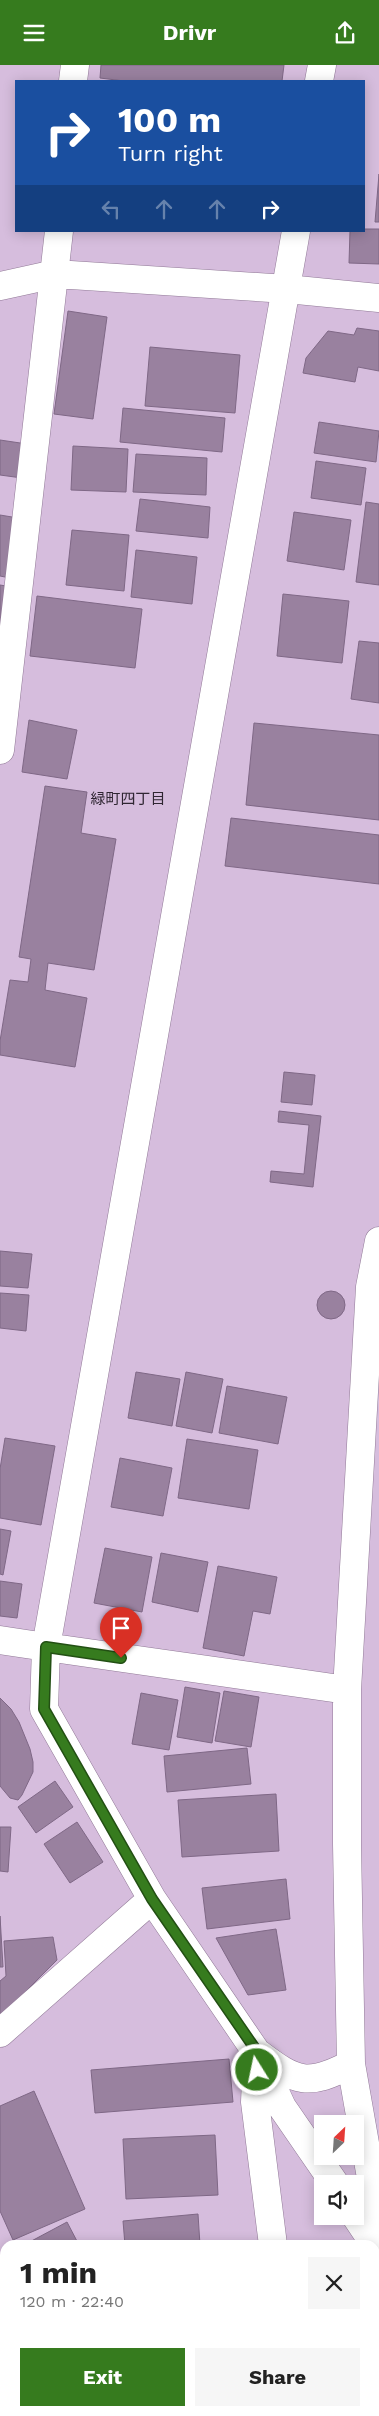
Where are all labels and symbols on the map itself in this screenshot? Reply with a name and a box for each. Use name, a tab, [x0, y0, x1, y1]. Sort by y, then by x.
district label: 緑町四丁目	[90, 790, 166, 808]
pin	[100, 1607, 142, 1658]
position arrow	[230, 2043, 282, 2095]
north arrow	[314, 2115, 364, 2165]

